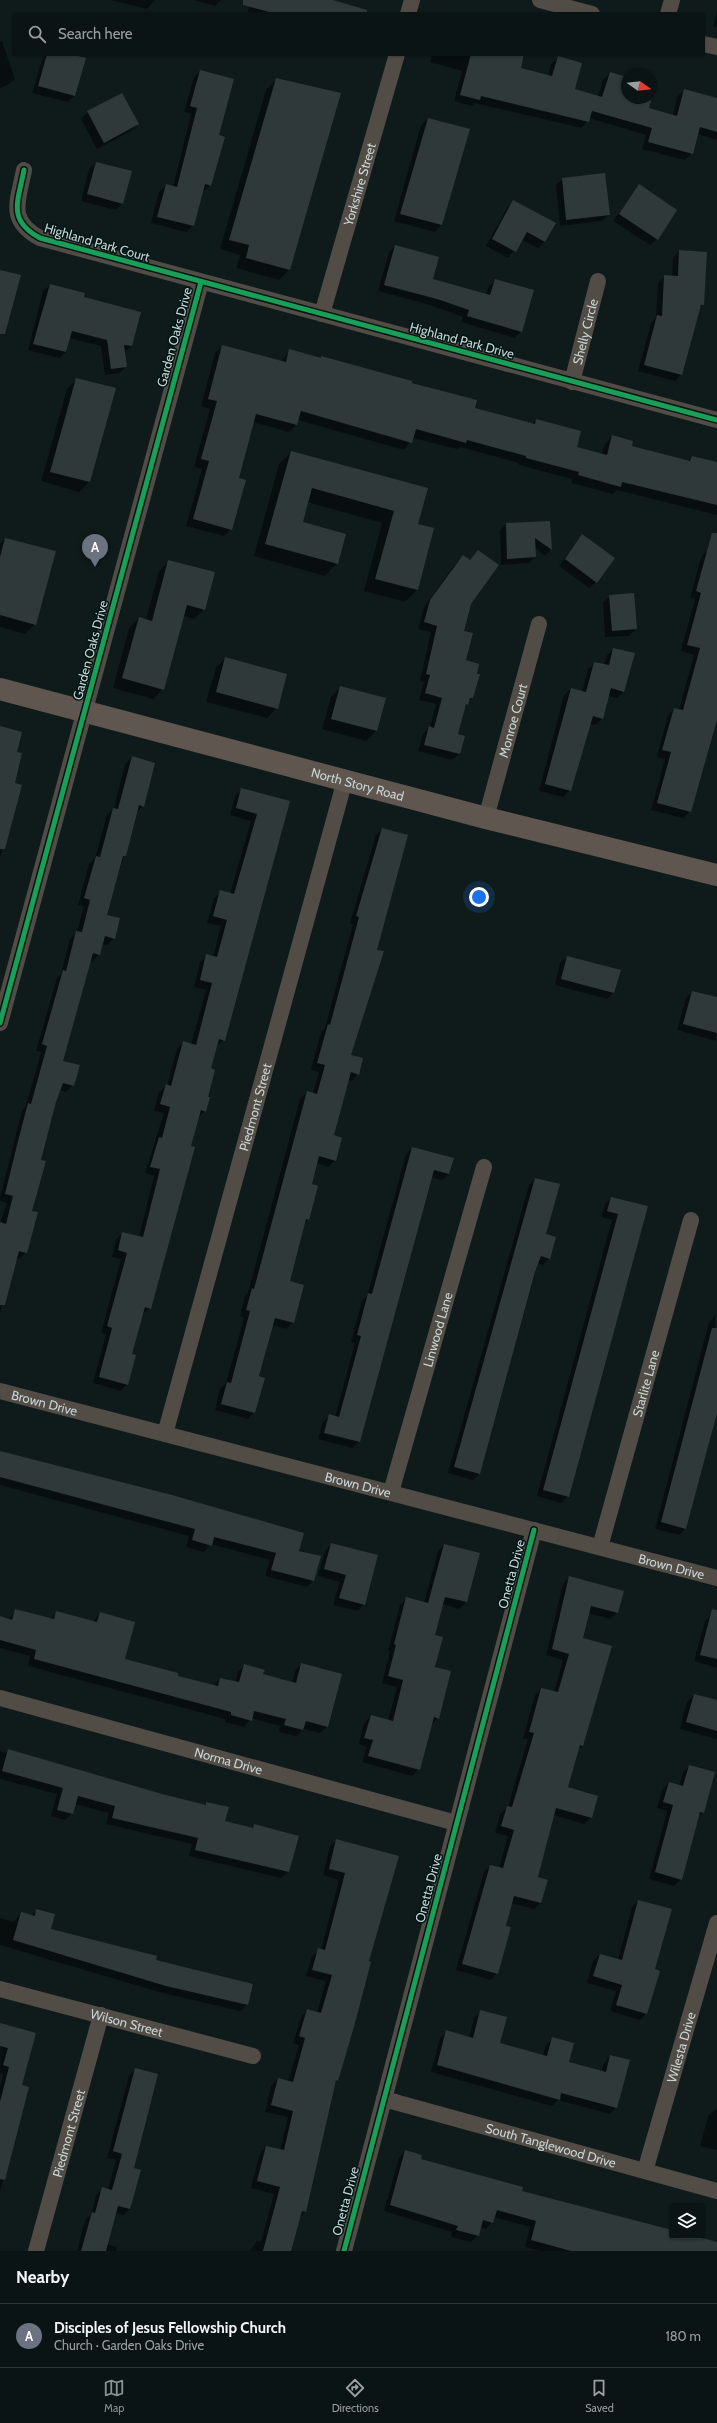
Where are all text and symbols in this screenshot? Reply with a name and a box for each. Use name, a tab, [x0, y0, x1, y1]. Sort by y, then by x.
search box	[12, 12, 705, 56]
icon: search	[26, 23, 48, 45]
text: Search here	[58, 25, 133, 43]
north arrow	[621, 68, 657, 104]
street label: Yorkshire Street	[340, 140, 379, 229]
street label: Highland Park Court	[43, 219, 152, 265]
street label: Garden Oaks Drive	[153, 285, 195, 389]
street label: Shelly Circle	[569, 297, 601, 366]
street label: Highland Park Drive	[408, 318, 516, 362]
pin: A	[82, 534, 108, 567]
street label: Garden Oaks Drive	[69, 598, 111, 702]
street label: Monroe Court	[495, 681, 530, 759]
street label: North Story Road	[309, 764, 406, 804]
your location	[469, 887, 489, 907]
street label: Piedmont Street	[235, 1061, 275, 1153]
street label: Linwood Lane	[419, 1290, 456, 1369]
street label: Starlite Lane	[629, 1348, 663, 1418]
street label: Brown Drive	[10, 1386, 80, 1419]
street label: Brown Drive	[323, 1468, 393, 1501]
street label: Onetta Drive	[494, 1537, 528, 1610]
street label: Brown Drive	[637, 1550, 707, 1582]
street label: Norma Drive	[193, 1744, 265, 1778]
street label: Onetta Drive	[411, 1851, 445, 1924]
street label: Wilson Street	[89, 2005, 165, 2040]
street label: Wilesta Drive	[663, 2010, 699, 2084]
street label: Piedmont Street	[49, 2087, 88, 2179]
street label: South Tanglewood Drive	[484, 2119, 618, 2171]
street label: Onetta Drive	[328, 2164, 362, 2237]
map controls	[669, 2203, 705, 2239]
button: layers	[669, 2203, 705, 2239]
text: Nearby	[16, 2267, 69, 2287]
text: Disciples of Jesus Fellowship Church	[54, 2319, 286, 2337]
text: A	[25, 2328, 33, 2344]
text: 180 m	[665, 2328, 701, 2344]
text: Church · Garden Oaks Drive	[54, 2337, 204, 2353]
tab: Map	[103, 2377, 125, 2415]
tab: Directions	[332, 2377, 379, 2415]
tab: Saved	[585, 2377, 614, 2415]

